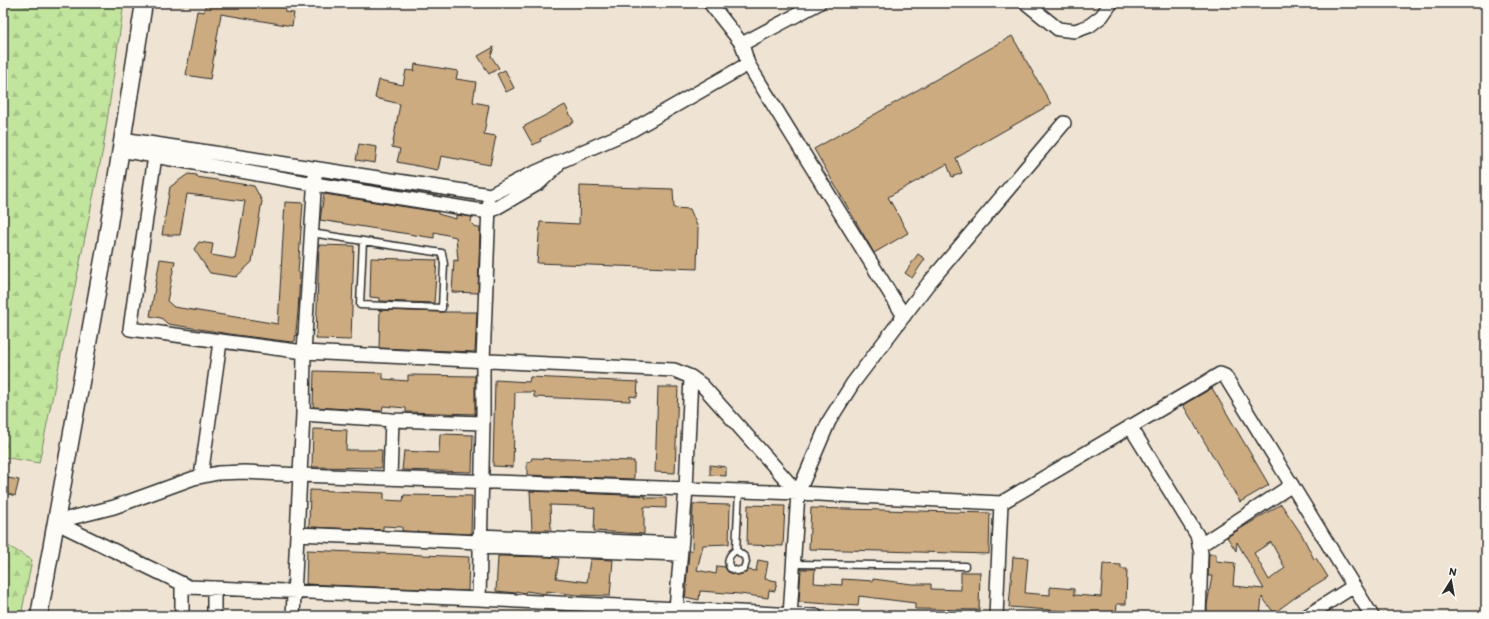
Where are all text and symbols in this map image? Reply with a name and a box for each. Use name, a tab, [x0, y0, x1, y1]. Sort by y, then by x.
north arrow	[1431, 561, 1471, 601]
text: N	[1448, 565, 1458, 579]

